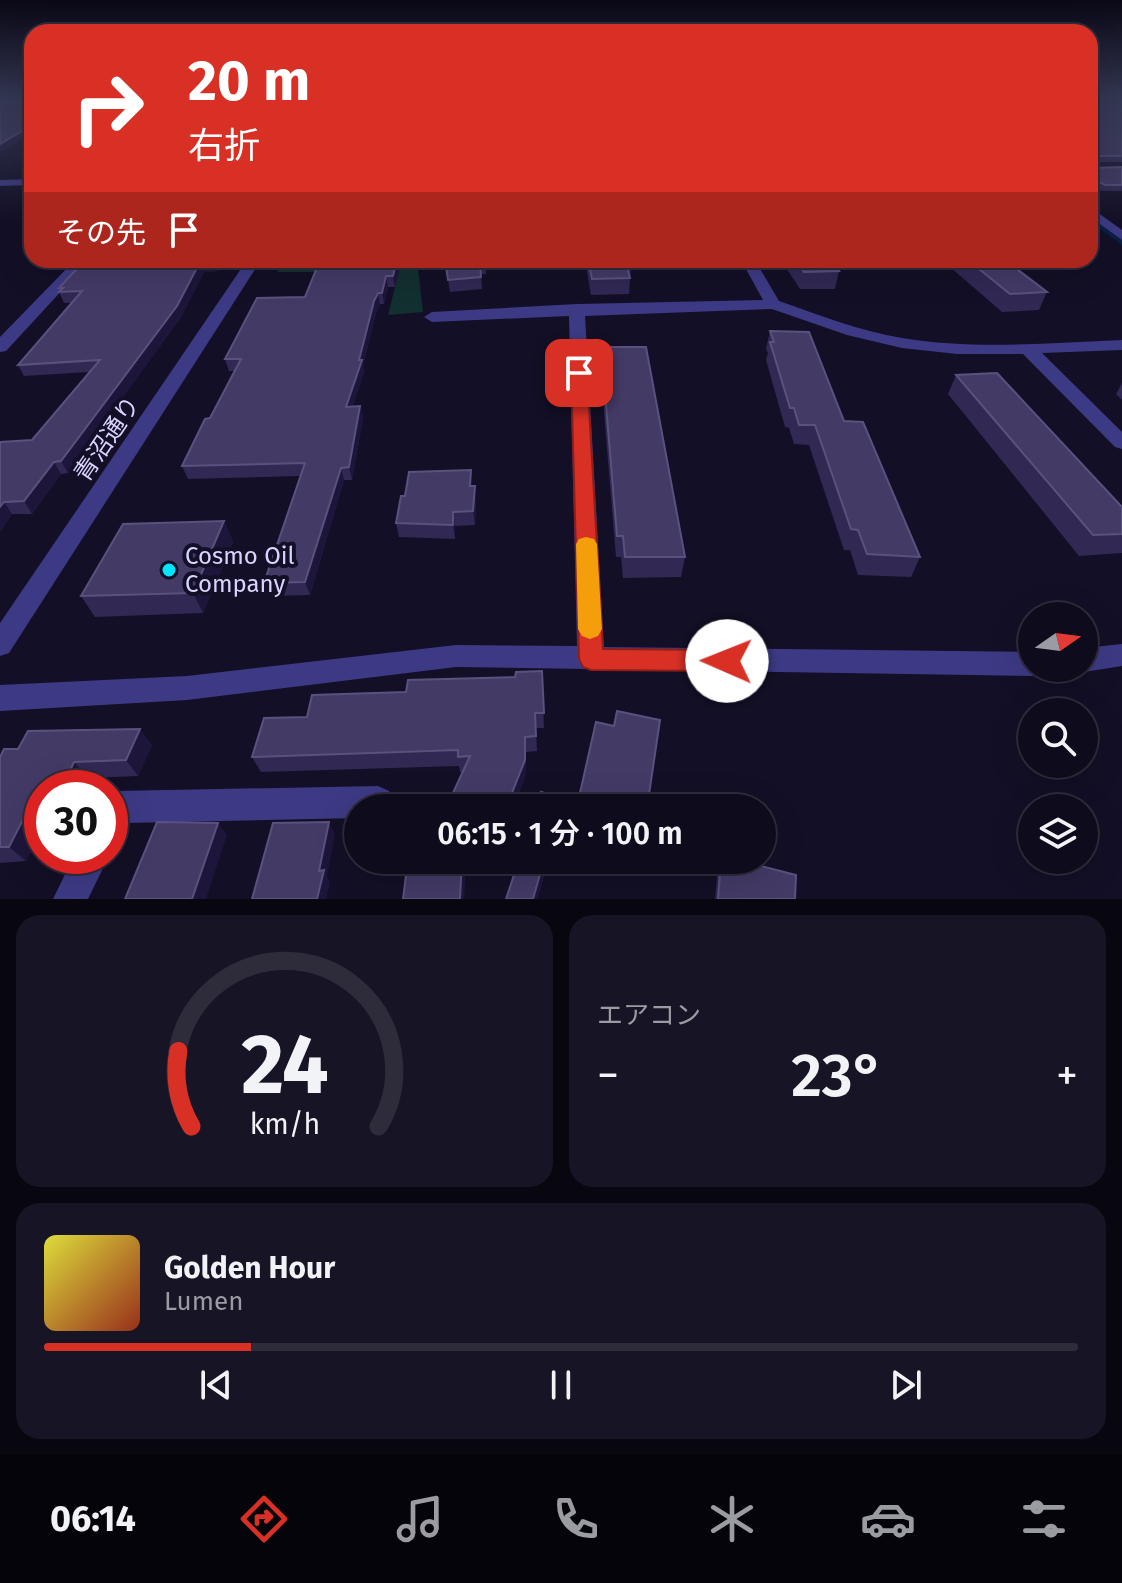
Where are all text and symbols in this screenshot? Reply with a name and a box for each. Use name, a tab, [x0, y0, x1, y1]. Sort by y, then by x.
text: 20 m	[188, 48, 310, 115]
icon: right	[56, 56, 160, 160]
text: 右折	[188, 124, 260, 168]
icon: arrive	[162, 208, 206, 252]
text: その先	[56, 215, 146, 251]
pin	[545, 339, 613, 407]
icon: arrive	[557, 351, 601, 395]
street label: 青沼通り	[69, 391, 145, 487]
place label: Cosmo Oil Company	[185, 542, 295, 598]
marker: Cosmo Oil Company	[160, 561, 178, 579]
north arrow	[1018, 602, 1098, 682]
map controls	[1018, 602, 1098, 874]
position arrow	[685, 619, 769, 703]
button: search	[1018, 698, 1098, 778]
speed limit sign: 30	[24, 770, 128, 874]
button: layers	[1018, 794, 1098, 874]
text: 06:15 · 1 分 · 100 m	[437, 816, 683, 852]
text: エアコン	[597, 1000, 701, 1031]
text: 24	[241, 1015, 328, 1115]
text: 23°	[791, 1040, 884, 1112]
text: −	[597, 1049, 619, 1102]
text: +	[1056, 1049, 1078, 1102]
text: km/h	[249, 1107, 320, 1142]
text: Golden Hour	[164, 1250, 335, 1286]
text: Lumen	[164, 1286, 243, 1317]
icon: previous	[194, 1363, 238, 1407]
icon: pause	[539, 1363, 583, 1407]
icon: next	[884, 1363, 928, 1407]
icon: directions	[236, 1491, 292, 1547]
icon: music	[392, 1491, 448, 1547]
icon: phone	[548, 1491, 604, 1547]
icon: climate	[704, 1491, 760, 1547]
icon: car	[860, 1491, 916, 1547]
icon: filters	[1016, 1491, 1072, 1547]
text: 06:14	[50, 1497, 136, 1541]

